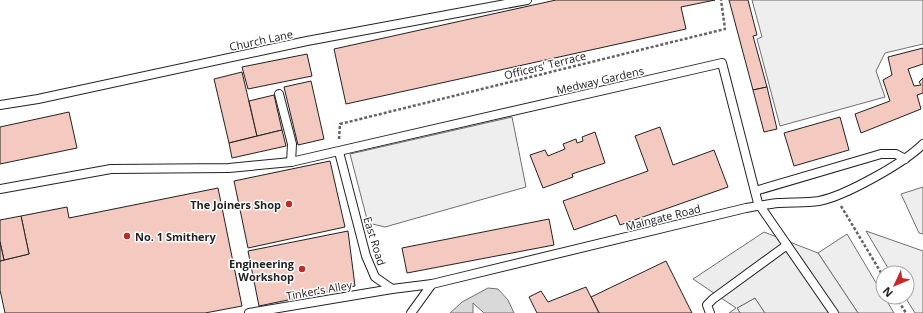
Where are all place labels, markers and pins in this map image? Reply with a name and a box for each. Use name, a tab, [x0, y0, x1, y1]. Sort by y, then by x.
place label: The Joiners Shop	[190, 197, 281, 212]
marker: The Joiners Shop	[284, 199, 294, 209]
place label: No. 1 Smithery	[135, 229, 217, 244]
marker: No. 1 Smithery	[122, 231, 132, 241]
place label: Engineering Workshop	[229, 256, 295, 284]
marker: Engineering Workshop	[297, 264, 307, 274]

